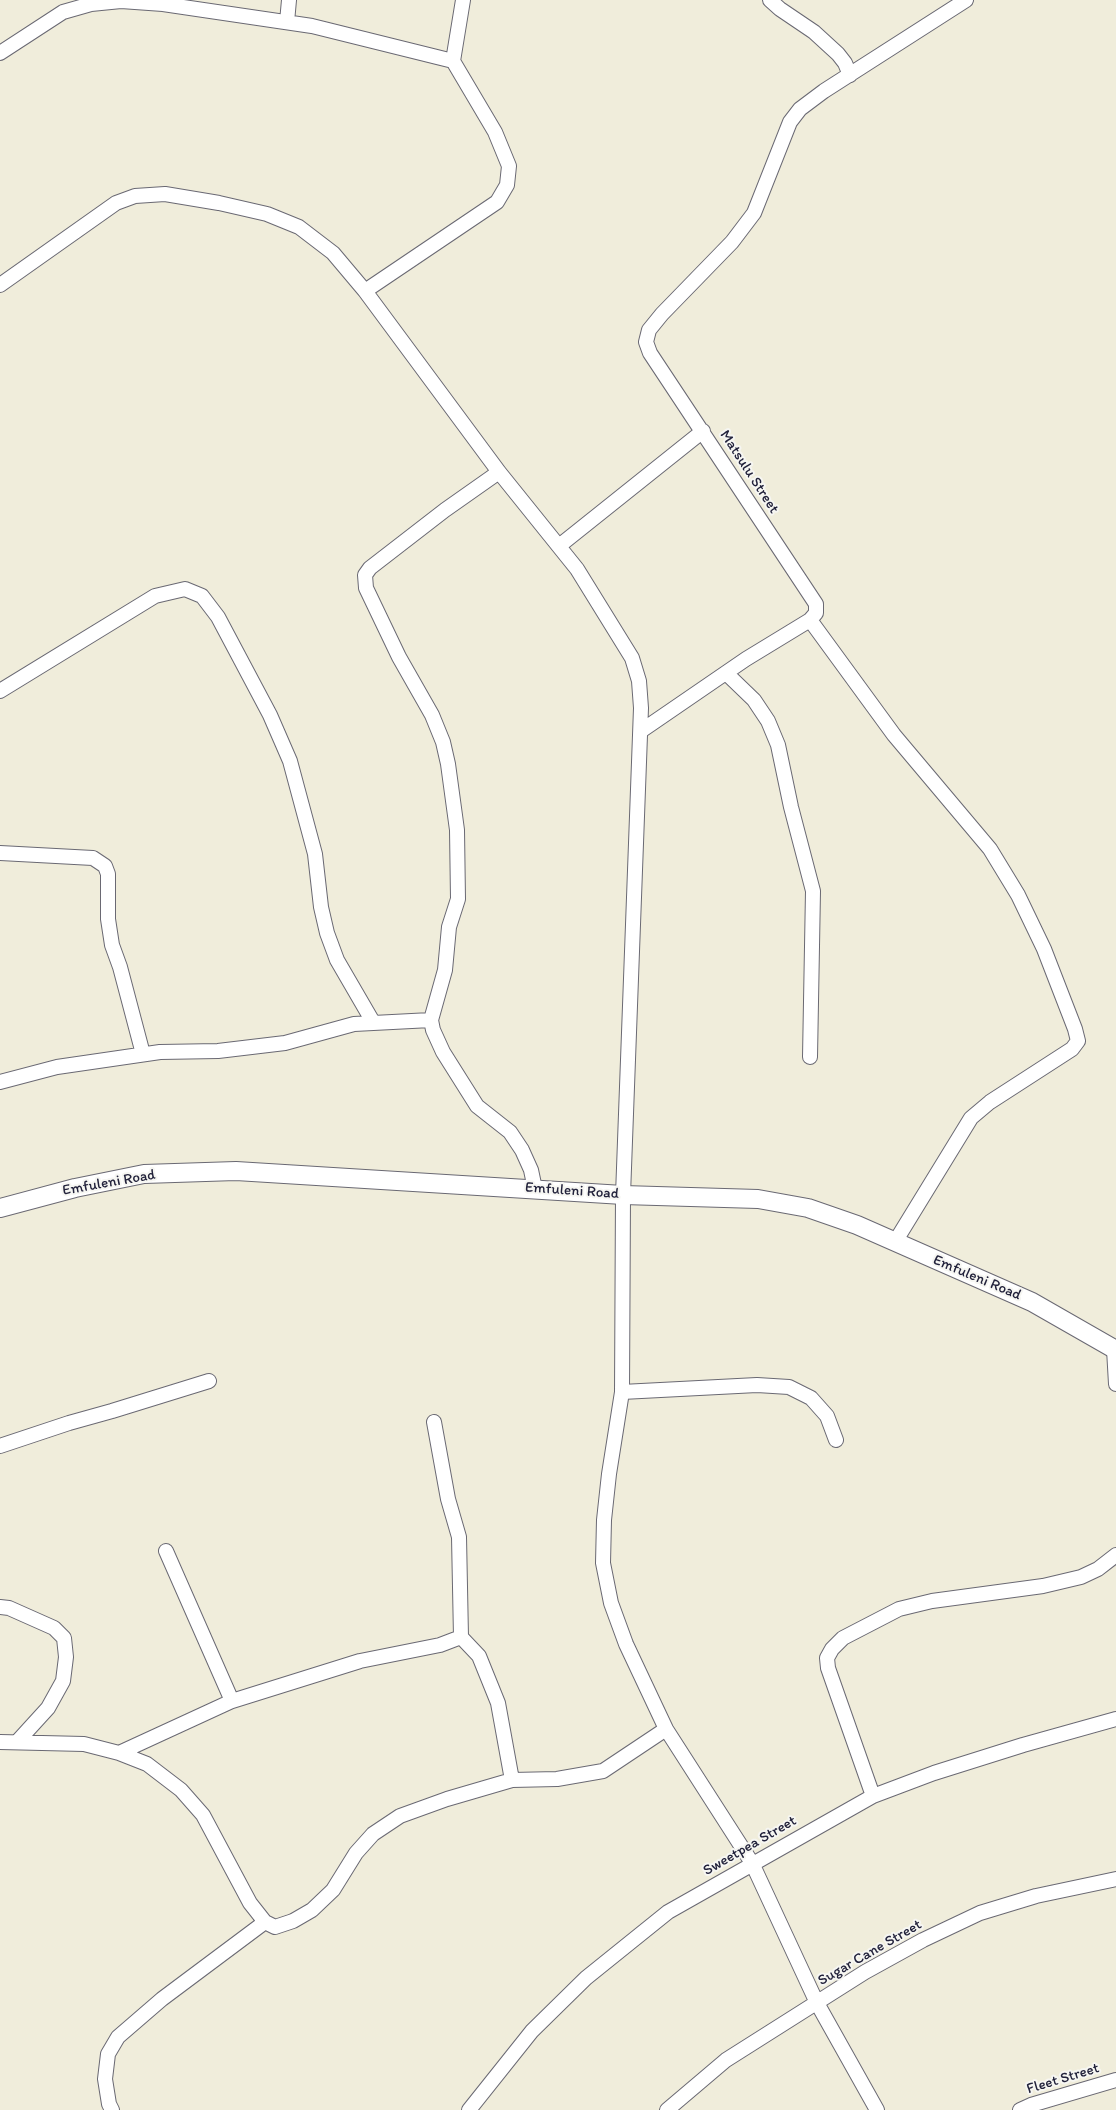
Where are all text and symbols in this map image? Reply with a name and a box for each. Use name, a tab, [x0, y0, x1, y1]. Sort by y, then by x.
street label: Matsulu Street	[715, 427, 783, 517]
street label: Emfuleni Road	[61, 1166, 157, 1200]
street label: Emfuleni Road	[524, 1179, 620, 1203]
street label: Emfuleni Road	[930, 1251, 1024, 1305]
street label: Sweetpea Street	[700, 1812, 800, 1880]
street label: Sugar Cane Street	[815, 1916, 925, 1990]
street label: Fleet Street	[1025, 2059, 1101, 2099]

